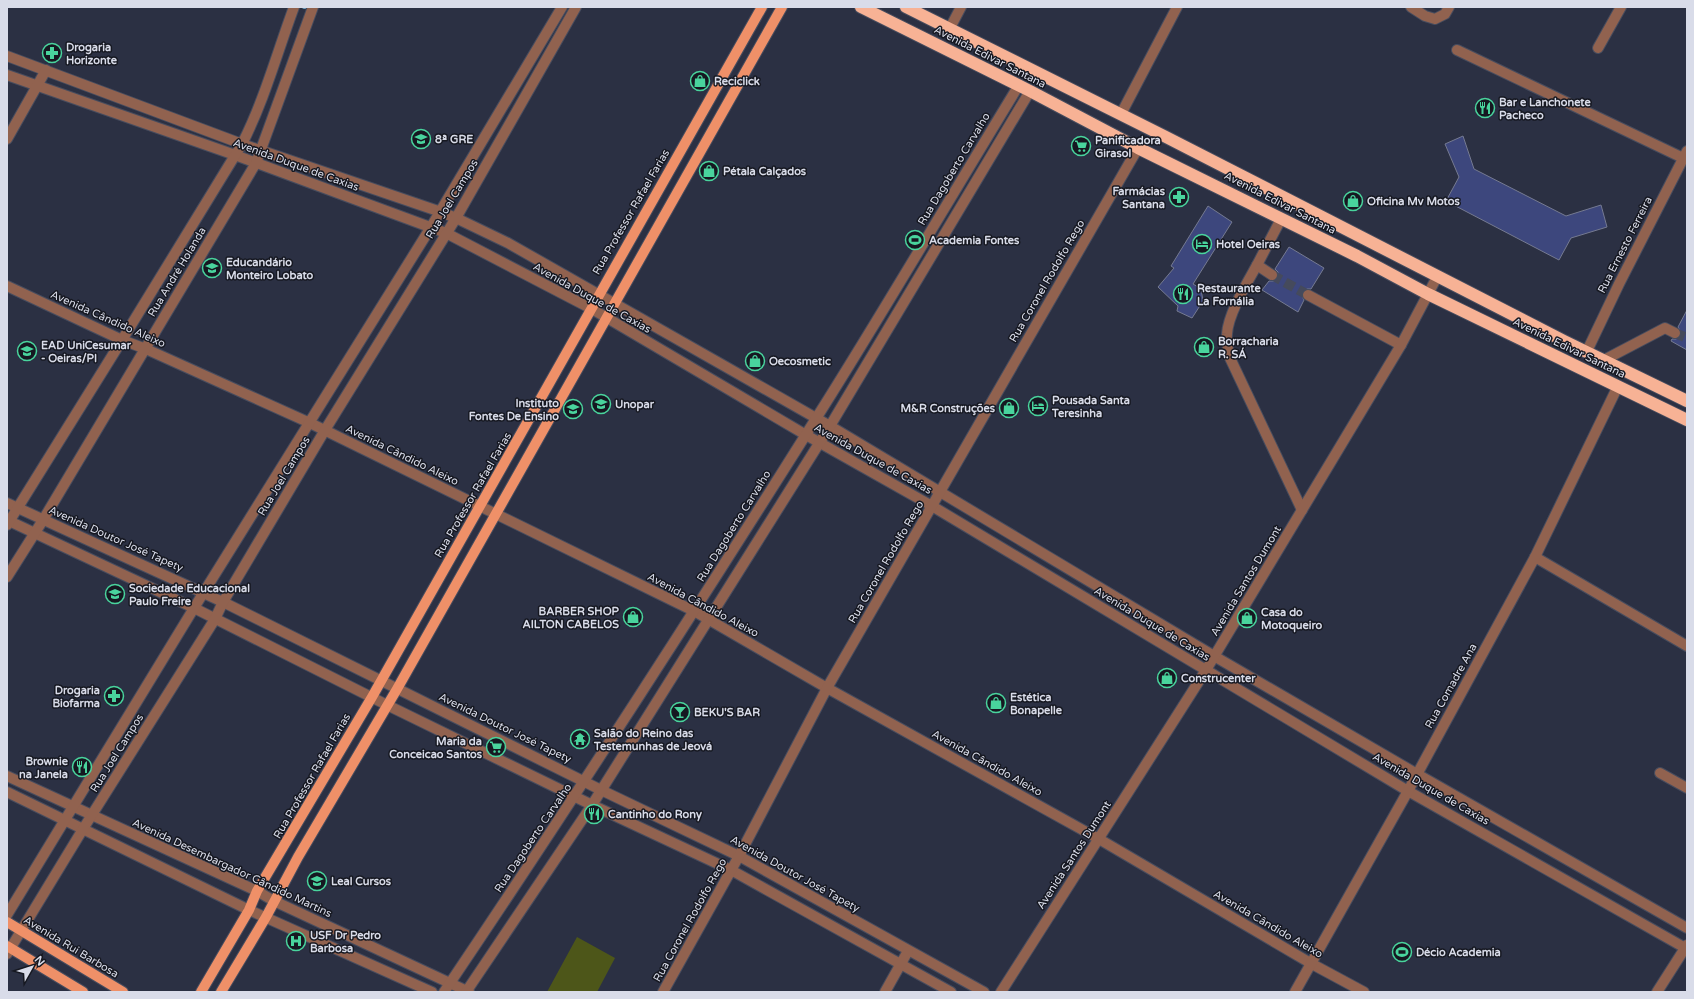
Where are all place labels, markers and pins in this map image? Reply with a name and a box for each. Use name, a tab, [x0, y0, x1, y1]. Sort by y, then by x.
place label: Drogaria Horizonte	[66, 41, 118, 67]
pharmacy icon: Drogaria Horizonte	[41, 42, 63, 64]
shop icon: Reciclick	[689, 70, 711, 92]
place label: Reciclick	[714, 75, 760, 88]
place label: Bar e Lanchonete Pacheco	[1499, 96, 1591, 122]
restaurant icon: Bar e Lanchonete Pacheco	[1474, 97, 1496, 119]
school or university icon: 8ª GRE	[410, 128, 432, 150]
place label: 8ª GRE	[435, 133, 473, 146]
place label: Panificadora Girasol	[1095, 134, 1161, 160]
supermarket icon: Panificadora Girasol	[1070, 135, 1092, 157]
shop icon: Pétala Calçados	[698, 160, 720, 182]
place label: Pétala Calçados	[723, 165, 807, 179]
place label: Farmácias Santana	[1112, 185, 1166, 211]
pharmacy icon: Farmácias Santana	[1168, 186, 1190, 208]
shop icon: Oficina Mv Motos	[1342, 190, 1364, 212]
place label: Oficina Mv Motos	[1367, 195, 1460, 208]
sports icon: Academia Fontes	[904, 229, 926, 251]
hotel icon: Hotel Oeiras	[1191, 233, 1213, 255]
place label: Academia Fontes	[929, 234, 1020, 247]
place label: Hotel Oeiras	[1216, 238, 1281, 251]
place label: Educandário Monteiro Lobato	[226, 256, 314, 282]
school or university icon: Educandário Monteiro Lobato	[201, 257, 223, 279]
place label: Restaurante La Fornália	[1197, 282, 1261, 308]
restaurant icon: Restaurante La Fornália	[1172, 283, 1194, 305]
place label: Borracharia R. SÁ	[1218, 335, 1279, 361]
shop icon: Borracharia R. SÁ	[1193, 336, 1215, 358]
place label: EAD UniCesumar - Oeiras/PI	[41, 339, 132, 365]
school or university icon: EAD UniCesumar - Oeiras/PI	[16, 340, 38, 362]
shop icon: Oecosmetic	[744, 350, 766, 372]
place label: Oecosmetic	[769, 355, 831, 368]
school or university icon: Unopar	[590, 393, 612, 415]
place label: Pousada Santa Teresinha	[1051, 394, 1130, 420]
hotel icon: Pousada Santa Teresinha	[1027, 395, 1049, 417]
place label: Instituto Fontes De Ensino	[469, 397, 559, 423]
shop icon: M&R Construções	[998, 397, 1020, 419]
school or university icon: Instituto Fontes De Ensino	[562, 398, 584, 420]
place label: Unopar	[615, 398, 655, 412]
place label: M&R Construções	[900, 402, 996, 416]
place label: Sociedade Educacional Paulo Freire	[129, 582, 250, 608]
school or university icon: Sociedade Educacional Paulo Freire	[104, 583, 126, 605]
place label: BARBER SHOP AILTON CABELOS	[522, 605, 620, 631]
shop icon: BARBER SHOP AILTON CABELOS	[622, 606, 644, 628]
place label: Casa do Motoqueiro	[1261, 606, 1323, 633]
shop icon: Casa do Motoqueiro	[1236, 607, 1258, 629]
shop icon: Construcenter	[1156, 667, 1178, 689]
place label: Construcenter	[1181, 672, 1256, 685]
place label: Drogaria Biofarma	[52, 684, 100, 710]
pharmacy icon: Drogaria Biofarma	[103, 685, 125, 707]
place label: Estética Bonapelle	[1010, 691, 1063, 718]
shop icon: Estética Bonapelle	[985, 692, 1007, 714]
bar icon: BEKU'S BAR	[669, 701, 691, 723]
place label: BEKU'S BAR	[694, 706, 760, 719]
place label: Salão do Reino das Testemunhas de Jeová	[593, 727, 712, 753]
temple icon: Salão do Reino das Testemunhas de Jeová	[569, 728, 591, 750]
place label: Maria da Conceicao Santos	[389, 735, 483, 761]
supermarket icon: Maria da Conceicao Santos	[485, 736, 507, 758]
place label: Brownie na Janela	[19, 755, 69, 781]
restaurant icon: Brownie na Janela	[71, 756, 93, 778]
restaurant icon: Cantinho do Rony	[583, 803, 605, 825]
place label: Cantinho do Rony	[608, 808, 702, 822]
school or university icon: Leal Cursos	[306, 870, 328, 892]
place label: Leal Cursos	[331, 875, 392, 888]
place label: USF Dr Pedro Barbosa	[310, 929, 381, 955]
hospital icon: USF Dr Pedro Barbosa	[285, 930, 307, 952]
sports icon: Décio Academia	[1391, 941, 1413, 963]
place label: Décio Academia	[1416, 946, 1501, 959]

